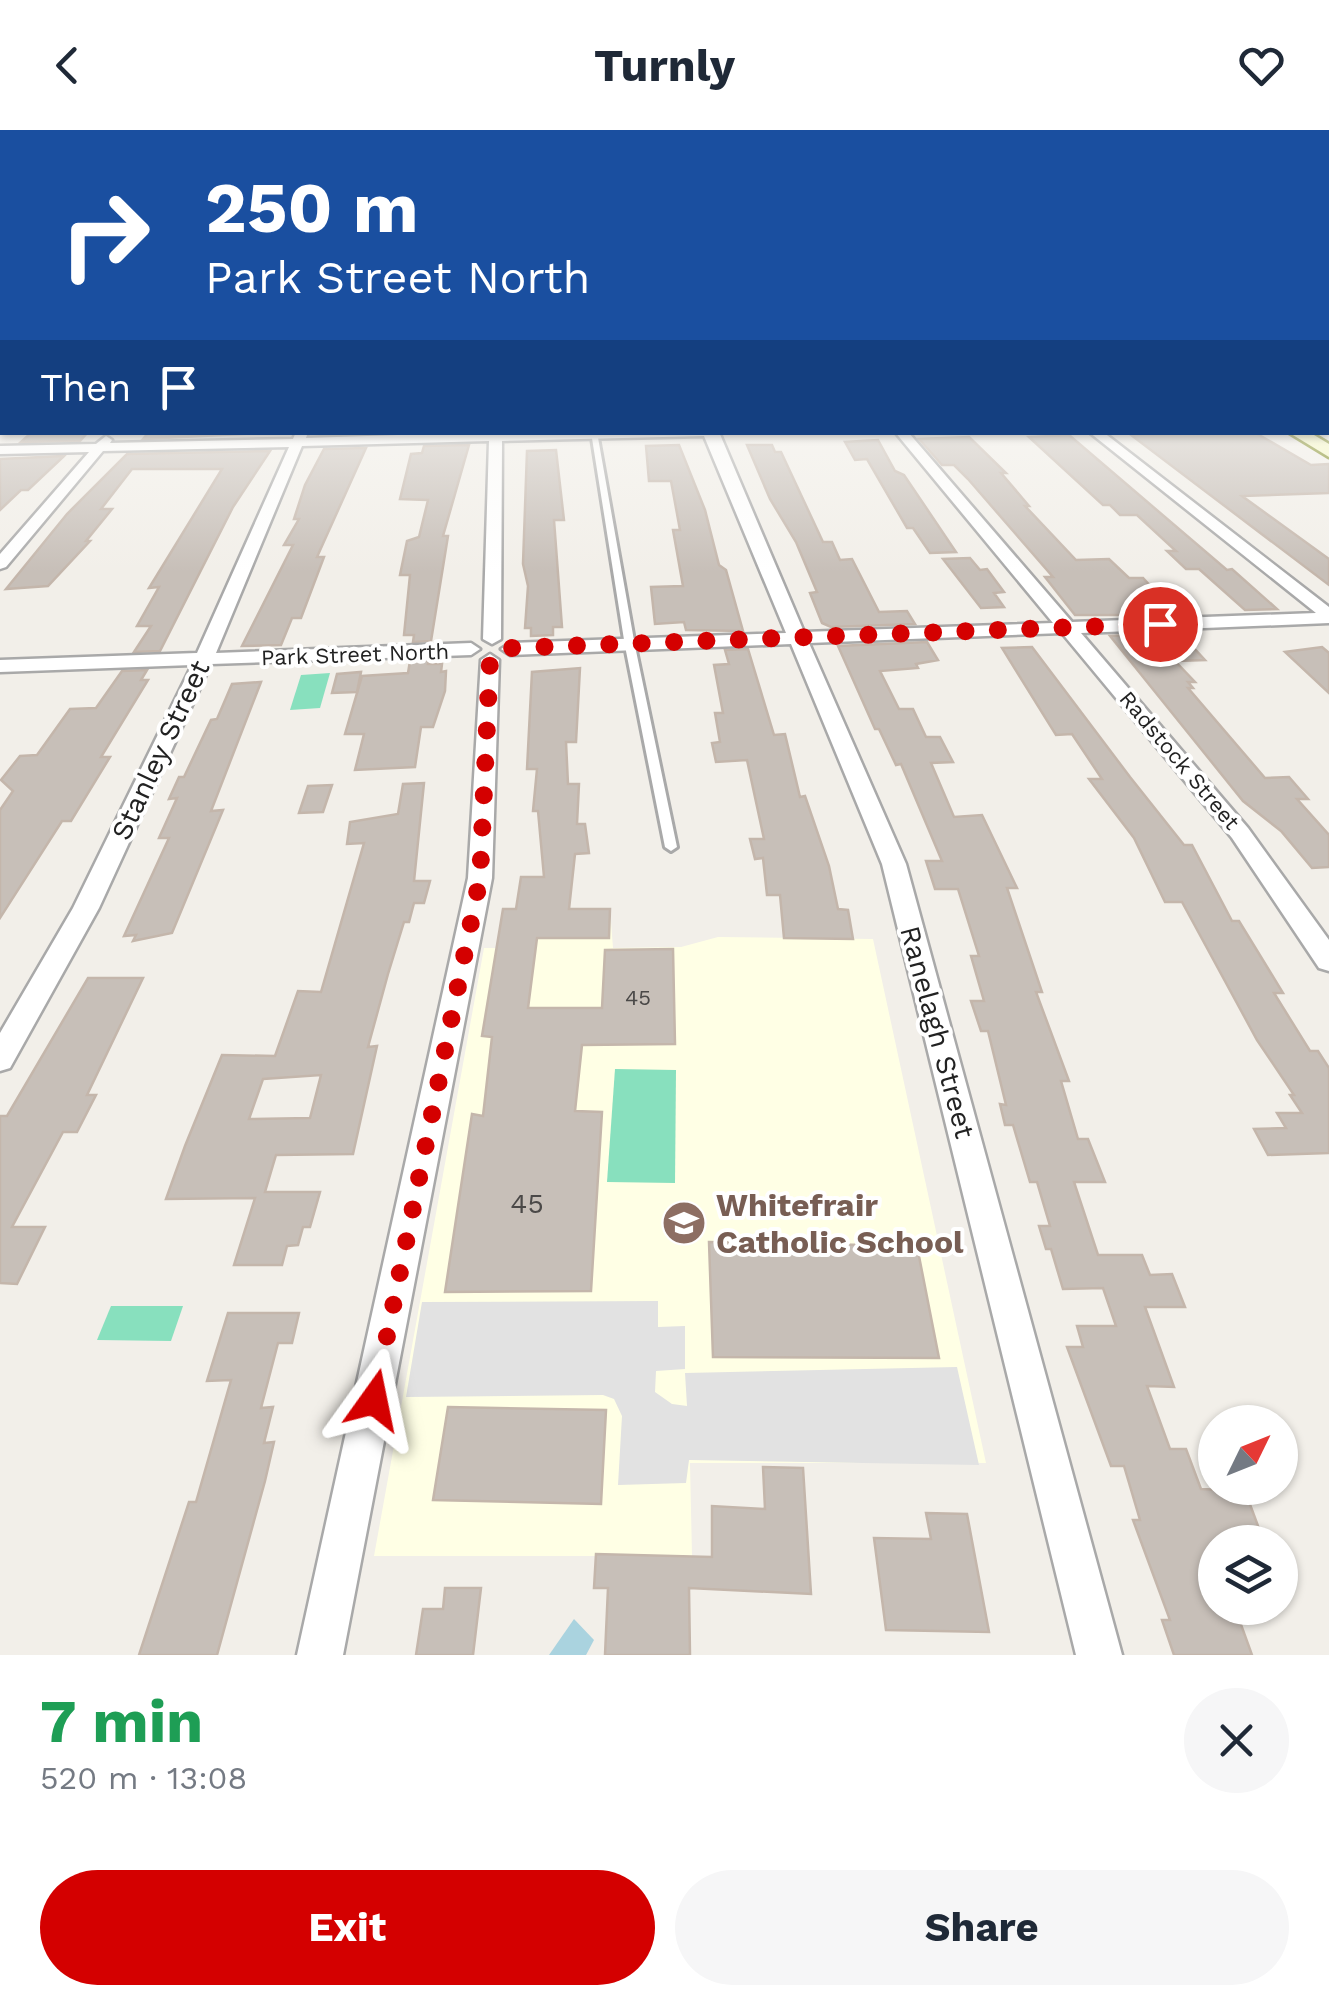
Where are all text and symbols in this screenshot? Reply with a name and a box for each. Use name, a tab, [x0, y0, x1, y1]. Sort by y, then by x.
icon: back	[40, 38, 95, 93]
icon: heart	[1234, 38, 1289, 93]
text: Turnly	[594, 39, 735, 92]
text: 250 m	[205, 167, 419, 249]
icon: right	[40, 170, 170, 300]
text: Park Street North	[205, 251, 590, 304]
icon: arrive	[151, 360, 206, 415]
text: Then	[40, 366, 131, 410]
pin	[1118, 582, 1203, 667]
icon: arrive	[1133, 597, 1188, 652]
street label: Park Street North	[260, 639, 450, 670]
street label: Stanley Street	[104, 655, 217, 845]
street label: Radstock Street	[1114, 686, 1245, 835]
street label: Ranelagh Street	[893, 922, 982, 1142]
house number: 45	[625, 985, 651, 1010]
place label: Whitefrair Catholic School	[716, 1186, 964, 1261]
house number: 45	[510, 1187, 544, 1220]
school or university icon: Whitefrair Catholic School	[661, 1200, 707, 1246]
position arrow	[322, 1348, 426, 1452]
north arrow	[1198, 1405, 1298, 1505]
map controls	[1198, 1405, 1298, 1625]
button: layers	[1198, 1525, 1298, 1625]
text: 7 min	[40, 1686, 203, 1757]
button: close	[1184, 1688, 1289, 1793]
text: 520 m · 13:08	[40, 1759, 247, 1797]
button: Exit	[40, 1870, 655, 1985]
button: Share	[675, 1870, 1289, 1985]

